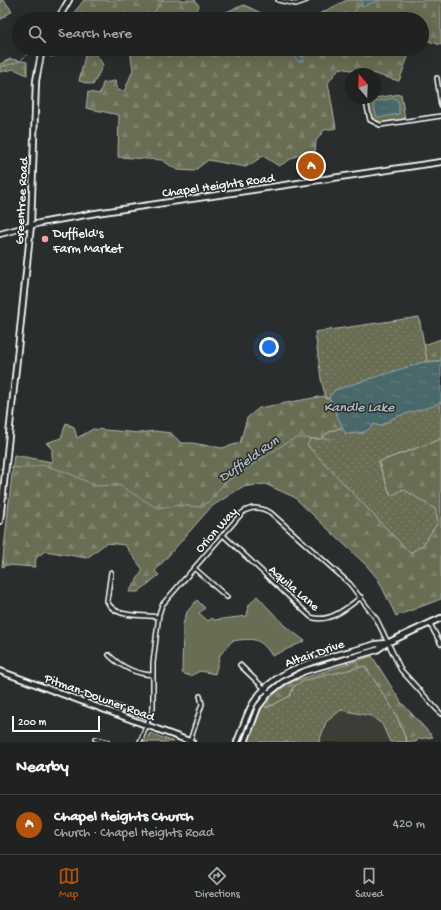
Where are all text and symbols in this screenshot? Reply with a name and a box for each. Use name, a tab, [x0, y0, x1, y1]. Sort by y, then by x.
search box	[12, 12, 429, 56]
icon: search	[26, 23, 48, 45]
text: Search here	[58, 25, 132, 43]
north arrow	[345, 68, 381, 104]
pin: A	[298, 151, 324, 181]
street label: Greentree Road	[13, 156, 32, 245]
street label: Chapel Heights Road	[161, 171, 277, 202]
place label: Duffield's Farm Market	[52, 227, 124, 257]
marker: Duffield's Farm Market	[40, 234, 50, 244]
your location	[259, 337, 279, 357]
water label: Kandle Lake	[324, 400, 395, 417]
water label: Duffield Run	[216, 433, 283, 487]
street label: Orion Way	[193, 504, 242, 556]
street label: Aquila Lane	[265, 563, 322, 615]
street label: Altair Drive	[283, 637, 347, 672]
street label: Pitman-Downer Road	[41, 671, 158, 726]
scale bar	[12, 714, 100, 733]
text: 200 m	[18, 717, 46, 729]
text: Nearby	[16, 758, 69, 778]
text: Chapel Heights Church	[54, 808, 194, 826]
text: A	[25, 817, 33, 832]
text: 420 m	[393, 817, 425, 832]
text: Church · Chapel Heights Road	[54, 826, 214, 841]
tab: Map	[58, 865, 80, 901]
tab: Directions	[195, 865, 240, 901]
tab: Saved	[355, 865, 383, 901]

